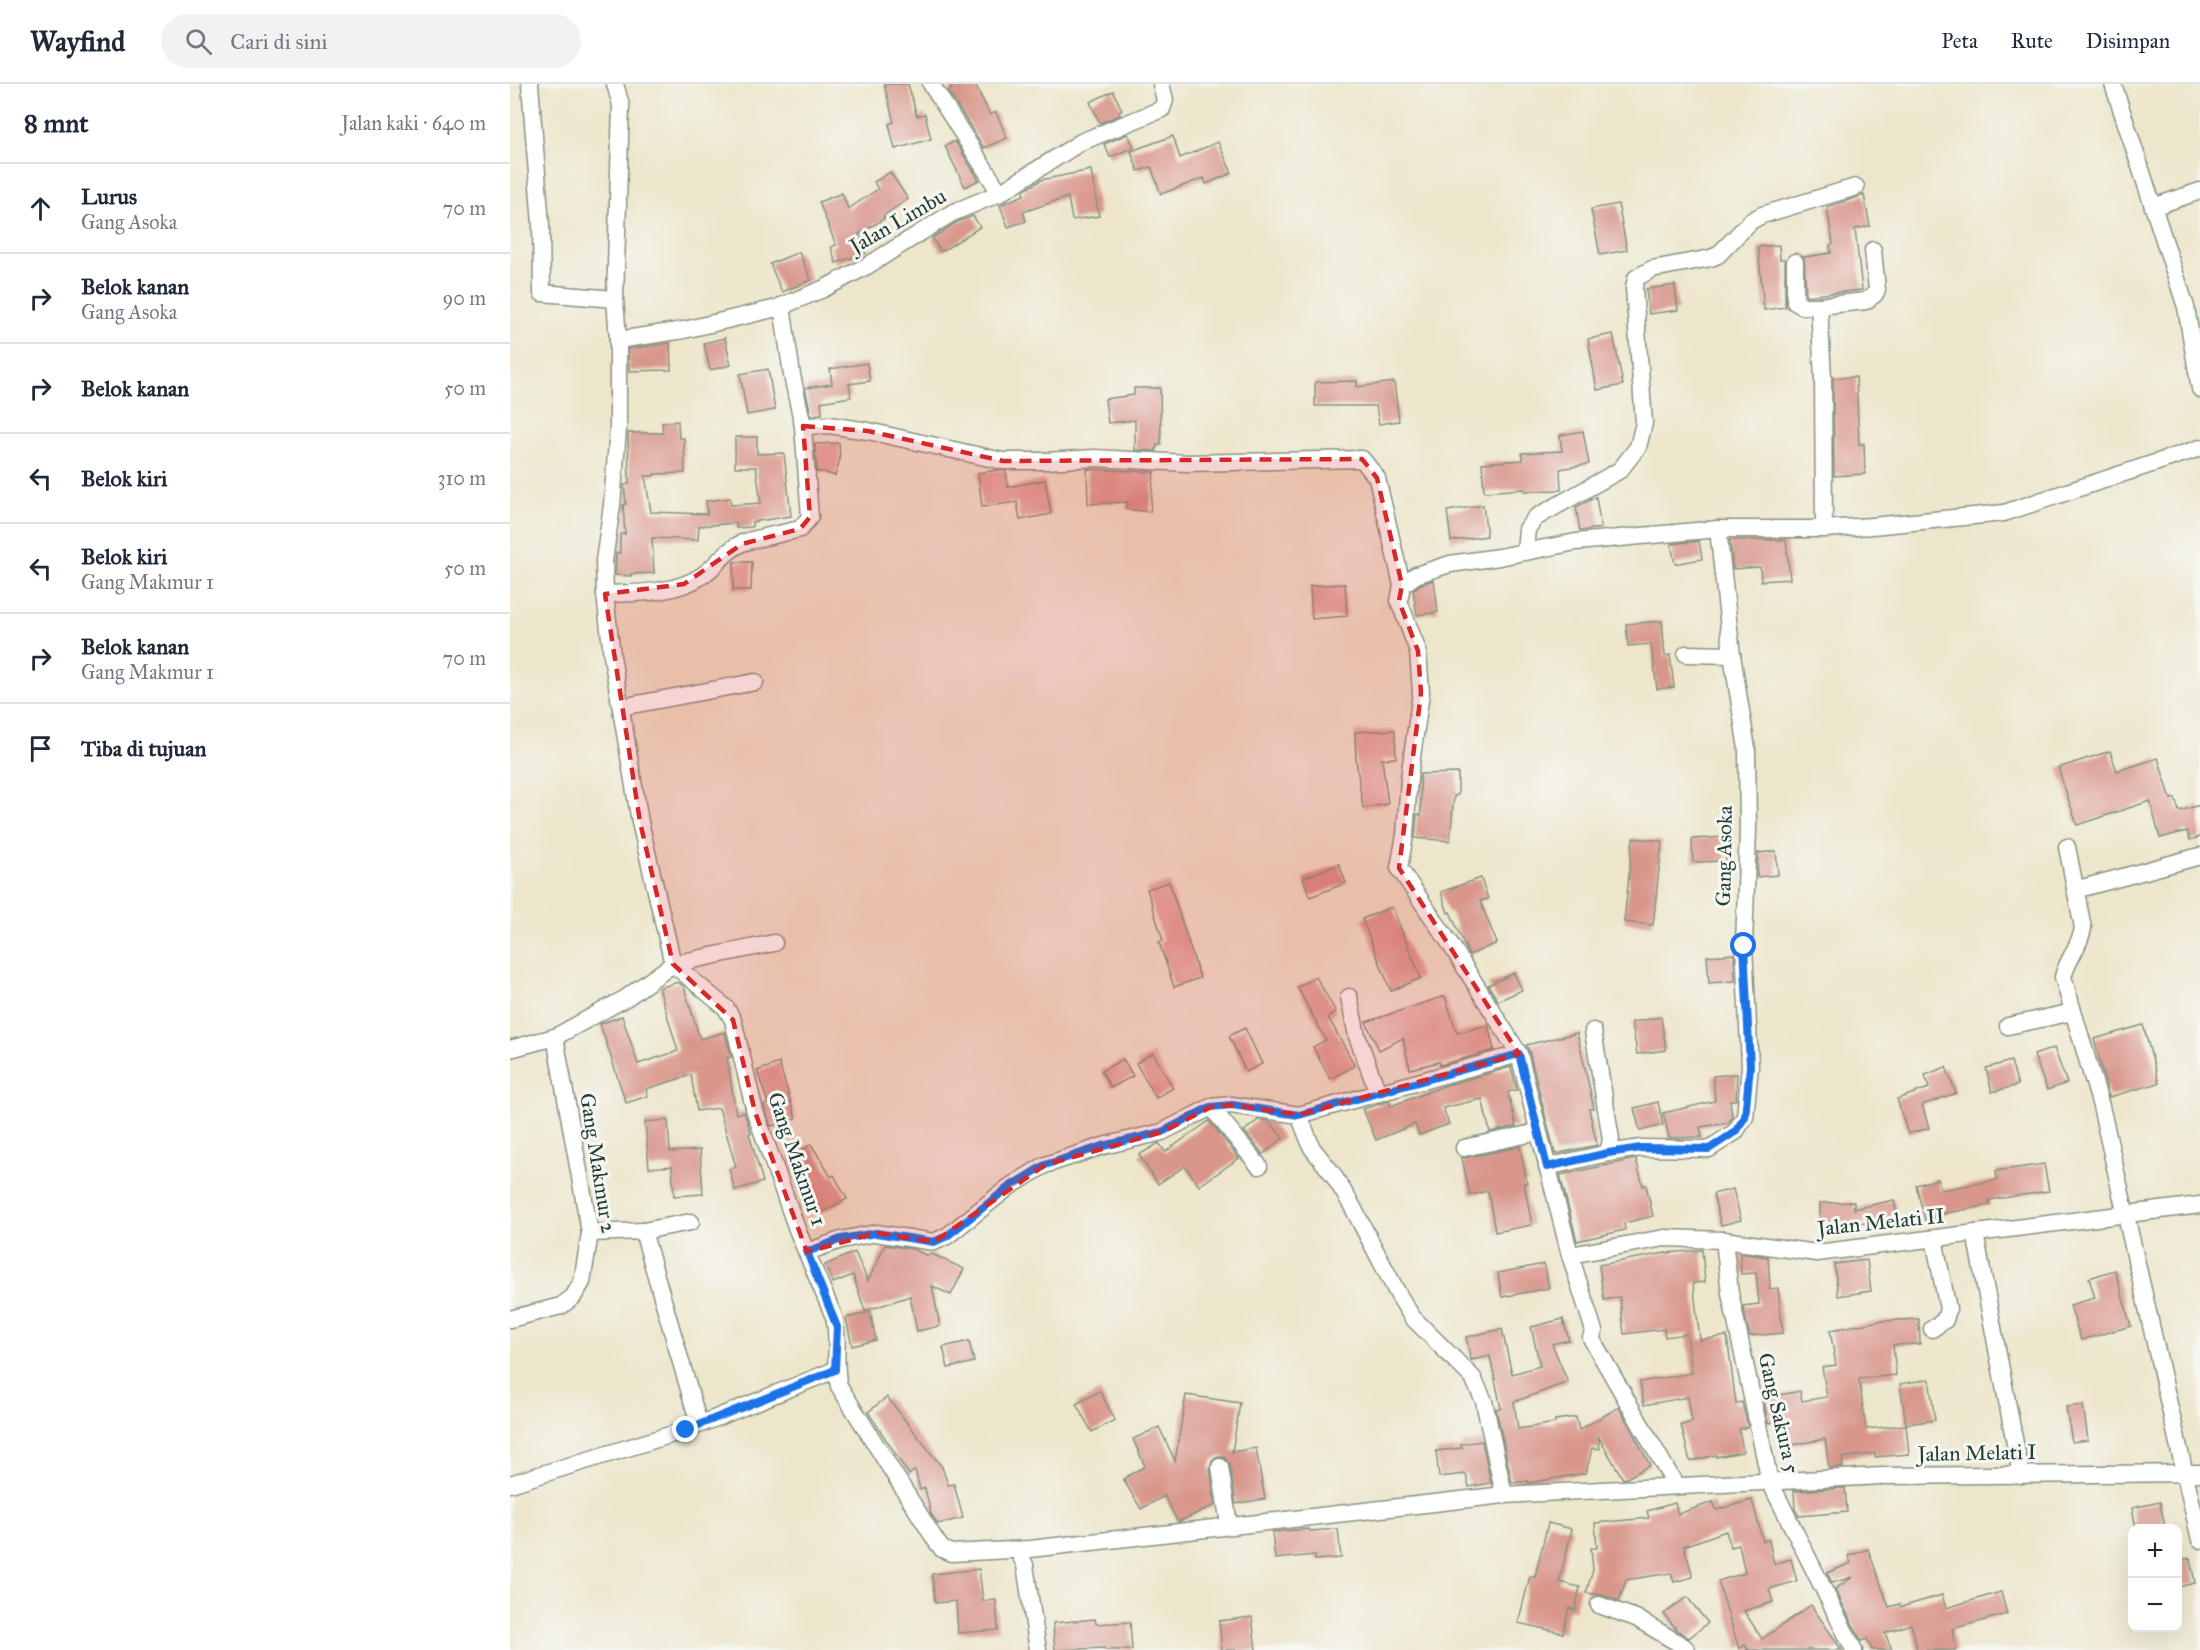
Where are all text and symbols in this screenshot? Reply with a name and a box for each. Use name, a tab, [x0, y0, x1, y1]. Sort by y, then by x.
search box	[161, 14, 581, 68]
text: Wayfind	[30, 24, 125, 59]
icon: search	[182, 25, 215, 58]
text: Cari di sini	[230, 28, 327, 55]
text: Peta	[1941, 28, 1978, 54]
text: Rute	[2011, 28, 2053, 54]
text: Disimpan	[2086, 28, 2170, 54]
text: 8 mnt	[24, 107, 88, 139]
text: Jalan kaki · 640 m	[341, 111, 486, 135]
text: Lurus	[81, 183, 137, 210]
street label: Jalan Limbu	[843, 183, 951, 260]
icon: ahead	[24, 192, 57, 225]
text: 70 m	[443, 196, 486, 220]
text: Gang Asoka	[81, 210, 177, 234]
text: Belok kanan	[81, 273, 189, 300]
icon: right	[24, 282, 57, 315]
text: 90 m	[443, 286, 486, 310]
text: Gang Asoka	[81, 300, 177, 324]
icon: right	[24, 372, 57, 405]
text: Belok kanan	[81, 375, 189, 402]
text: 50 m	[444, 376, 486, 400]
icon: left	[24, 462, 57, 495]
text: Belok kiri	[81, 465, 167, 492]
text: 310 m	[437, 466, 486, 490]
text: Belok kiri	[81, 543, 167, 570]
icon: left	[24, 552, 57, 585]
text: 50 m	[444, 556, 486, 580]
text: Gang Makmur 1	[81, 570, 214, 594]
text: Belok kanan	[81, 633, 189, 660]
icon: right	[24, 642, 57, 675]
text: 70 m	[443, 646, 486, 670]
text: Gang Makmur 1	[81, 660, 214, 684]
icon: arrive	[24, 732, 57, 765]
text: Tiba di tujuan	[81, 735, 206, 762]
street label: Gang Asoka	[1710, 805, 1738, 907]
route start	[1730, 932, 1756, 958]
street label: Gang Makmur 1	[762, 1089, 832, 1229]
street label: Gang Makmur 2	[574, 1091, 622, 1236]
street label: Jalan Melati II	[1814, 1202, 1946, 1242]
street label: Gang Sakura 5	[1753, 1350, 1806, 1476]
route end	[672, 1416, 698, 1442]
street label: Jalan Melati I	[1915, 1439, 2037, 1467]
map controls	[2128, 1524, 2182, 1632]
button: +	[2128, 1524, 2182, 1578]
button: −	[2128, 1578, 2182, 1632]

